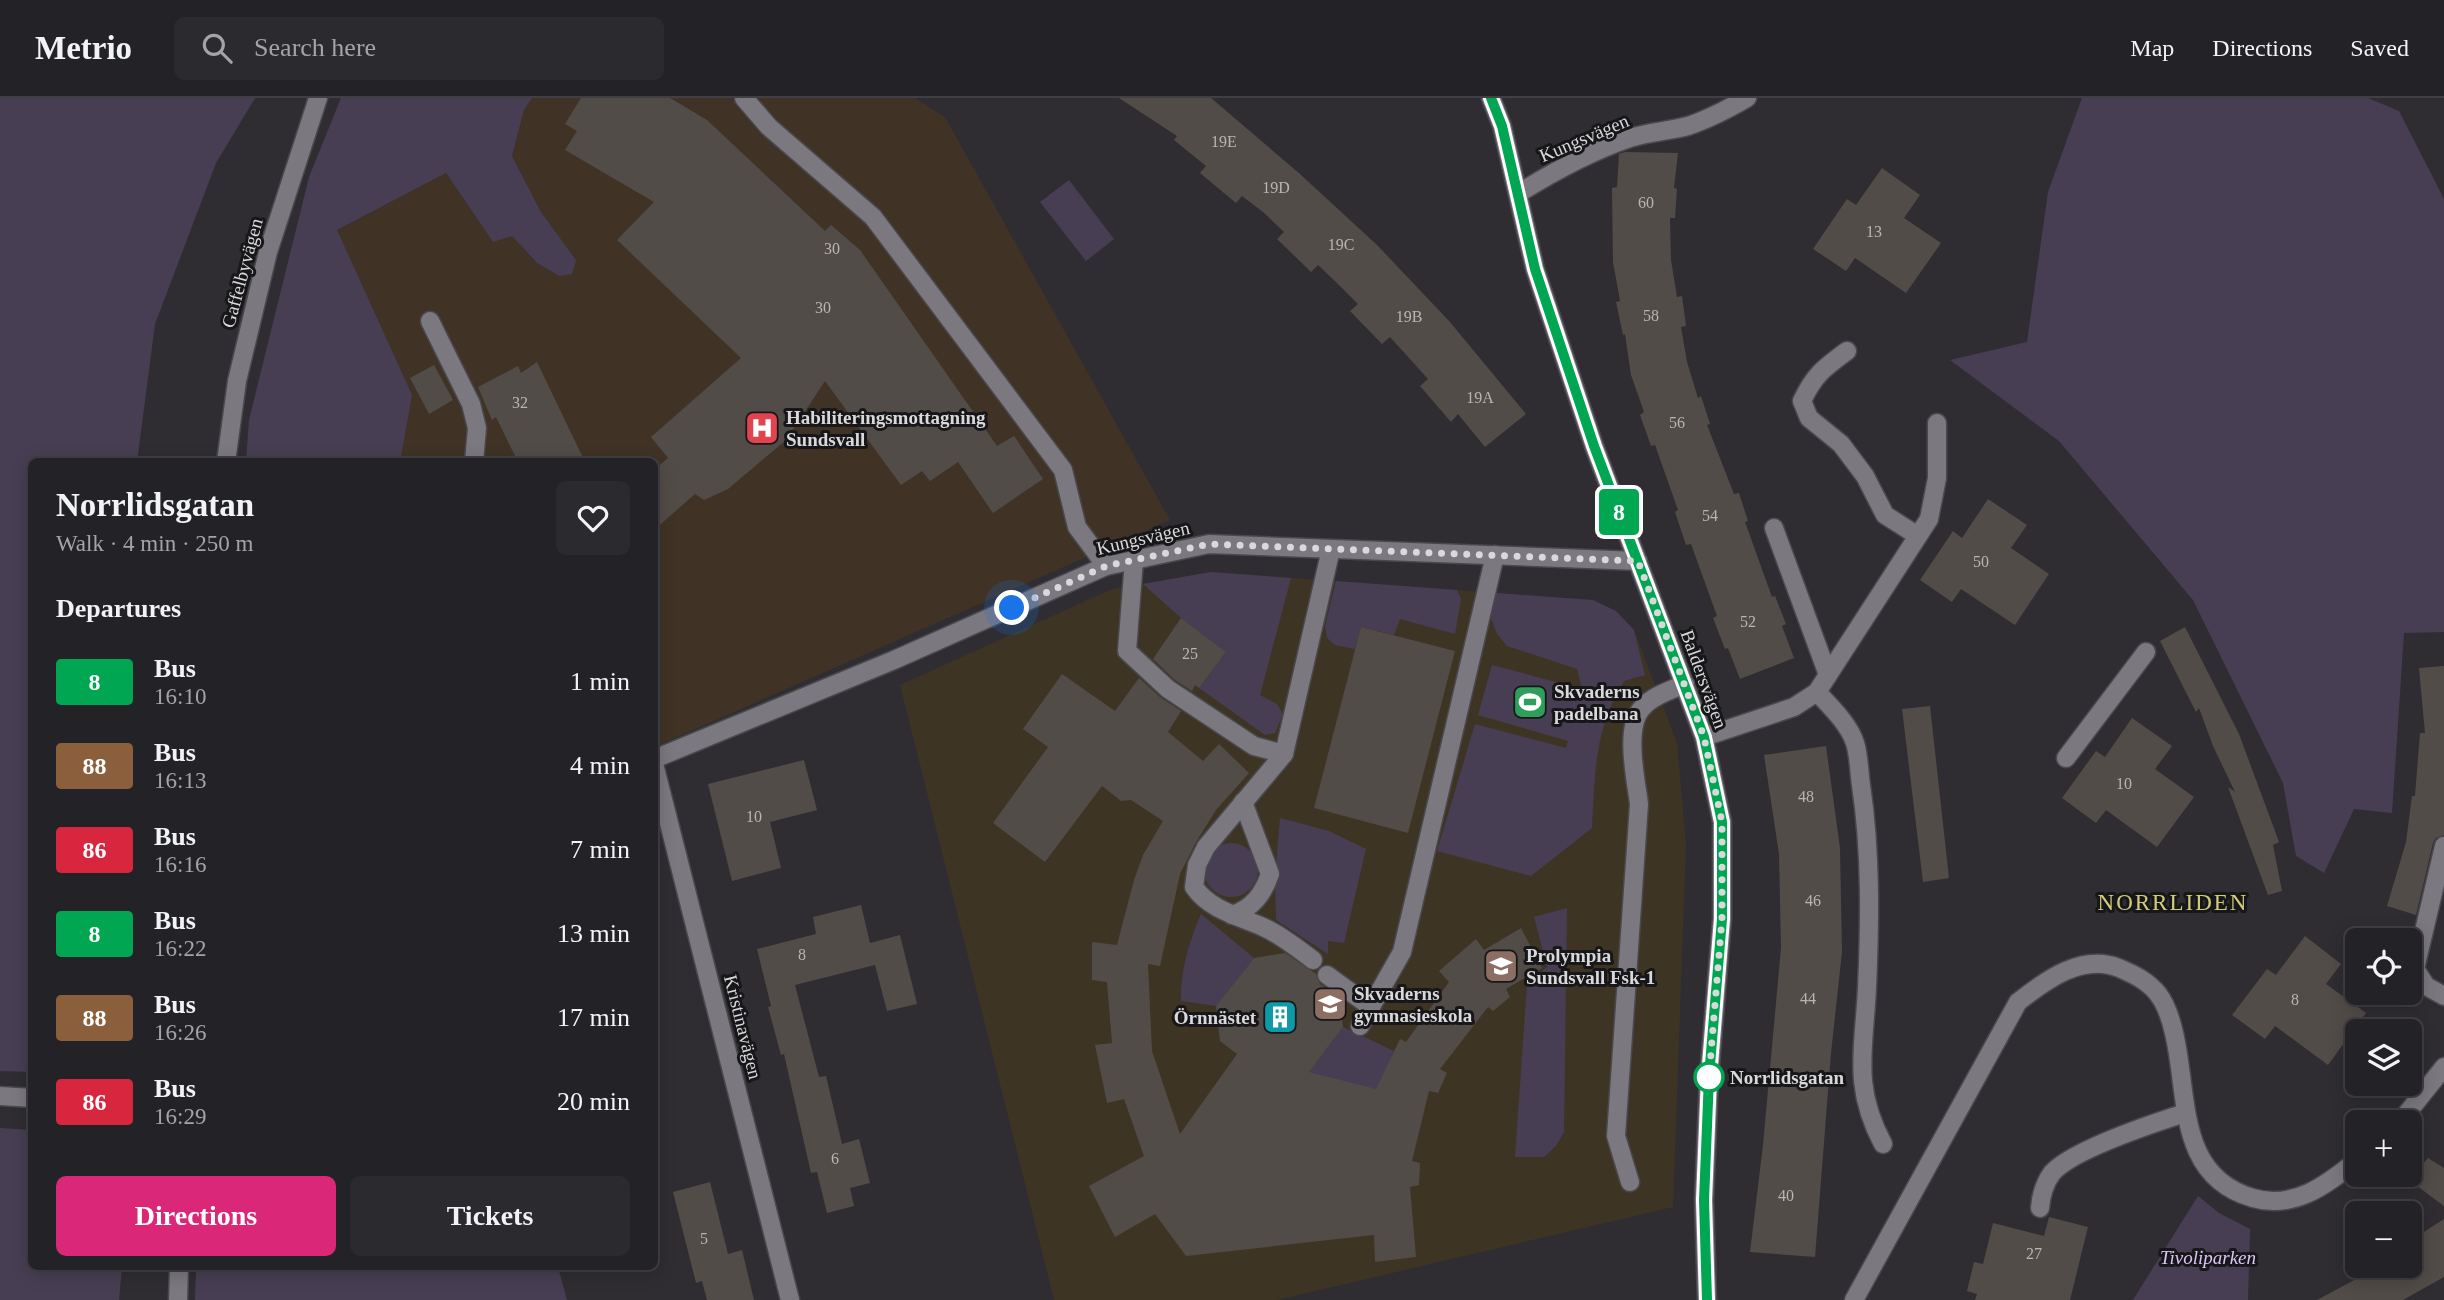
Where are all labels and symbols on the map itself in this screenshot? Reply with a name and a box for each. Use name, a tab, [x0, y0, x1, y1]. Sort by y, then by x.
street label: Kungsvägen	[1536, 110, 1632, 166]
house number: 19E	[1211, 133, 1237, 150]
house number: 19D	[1262, 179, 1290, 196]
house number: 60	[1638, 194, 1654, 211]
street label: Gaffelbyvägen	[217, 215, 267, 330]
house number: 13	[1866, 223, 1882, 240]
house number: 19C	[1328, 236, 1354, 253]
house number: 30	[824, 240, 840, 257]
house number: 30	[815, 299, 831, 316]
house number: 58	[1643, 307, 1659, 324]
house number: 19B	[1396, 308, 1422, 325]
house number: 19A	[1466, 389, 1494, 406]
house number: 32	[512, 394, 528, 411]
place label: Habiliteringsmottagning Sundsvall	[786, 407, 986, 450]
hospital icon: Habiliteringsmottagning Sundsvall	[743, 409, 781, 447]
house number: 56	[1669, 414, 1685, 431]
line badge: 8	[1596, 489, 1642, 535]
house number: 54	[1702, 507, 1718, 524]
street label: Kungsvägen	[1094, 517, 1192, 559]
house number: 50	[1973, 553, 1989, 570]
your location	[994, 590, 1029, 625]
house number: 52	[1740, 613, 1756, 630]
street label: Baldersvägen	[1676, 627, 1732, 732]
house number: 25	[1182, 645, 1198, 662]
place label: Skvaderns padelbana	[1554, 681, 1640, 724]
sports icon: Skvaderns padelbana	[1511, 683, 1549, 721]
house number: 10	[2116, 775, 2132, 792]
house number: 48	[1798, 788, 1814, 805]
house number: 10	[746, 808, 762, 825]
district label: NORRLIDEN	[2098, 890, 2248, 915]
house number: 46	[1805, 892, 1821, 909]
place label: Prolympia Sundsvall Fsk-1	[1526, 945, 1655, 988]
house number: 8	[798, 946, 806, 963]
school or university icon: Prolympia Sundsvall Fsk-1	[1482, 947, 1520, 985]
street label: Kristinavägen	[720, 973, 766, 1082]
place label: Skvaderns gymnasieskola	[1354, 983, 1473, 1026]
school or university icon: Skvaderns gymnasieskola	[1311, 985, 1349, 1023]
house number: 44	[1800, 990, 1816, 1007]
house number: 8	[2291, 991, 2299, 1008]
building icon: Örnnästet	[1261, 998, 1299, 1036]
place label: Örnnästet	[1174, 1007, 1257, 1028]
marker: Norrlidsgatan	[1694, 1062, 1724, 1092]
place label: Norrlidsgatan	[1730, 1067, 1844, 1088]
house number: 6	[831, 1150, 839, 1167]
house number: 40	[1778, 1187, 1794, 1204]
house number: 5	[700, 1230, 708, 1247]
house number: 27	[2026, 1245, 2042, 1262]
park label: Tivoliparken	[2160, 1247, 2256, 1268]

